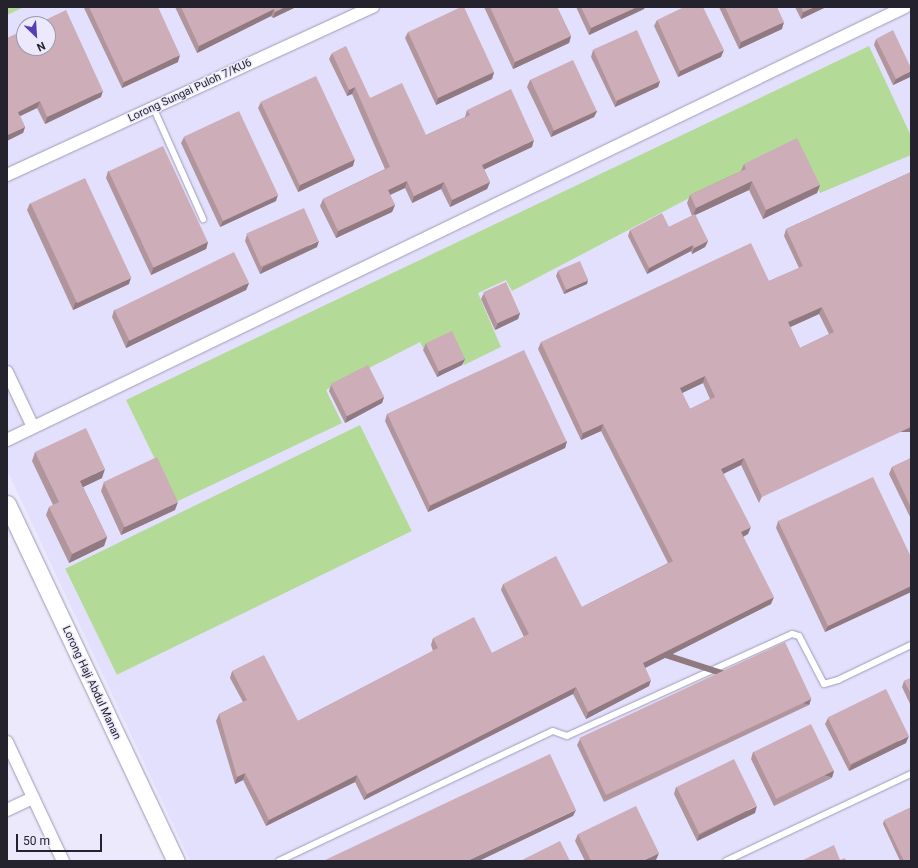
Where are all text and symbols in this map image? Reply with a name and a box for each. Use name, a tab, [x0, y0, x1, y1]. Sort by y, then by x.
north arrow	[16, 16, 56, 56]
text: N	[35, 39, 47, 54]
street label: Lorong Sungai Puloh 7/KU6	[126, 56, 254, 126]
street label: Lorong Haji Abdul Manan	[59, 624, 123, 742]
scale bar	[18, 826, 104, 852]
text: 50 m	[23, 834, 50, 848]

